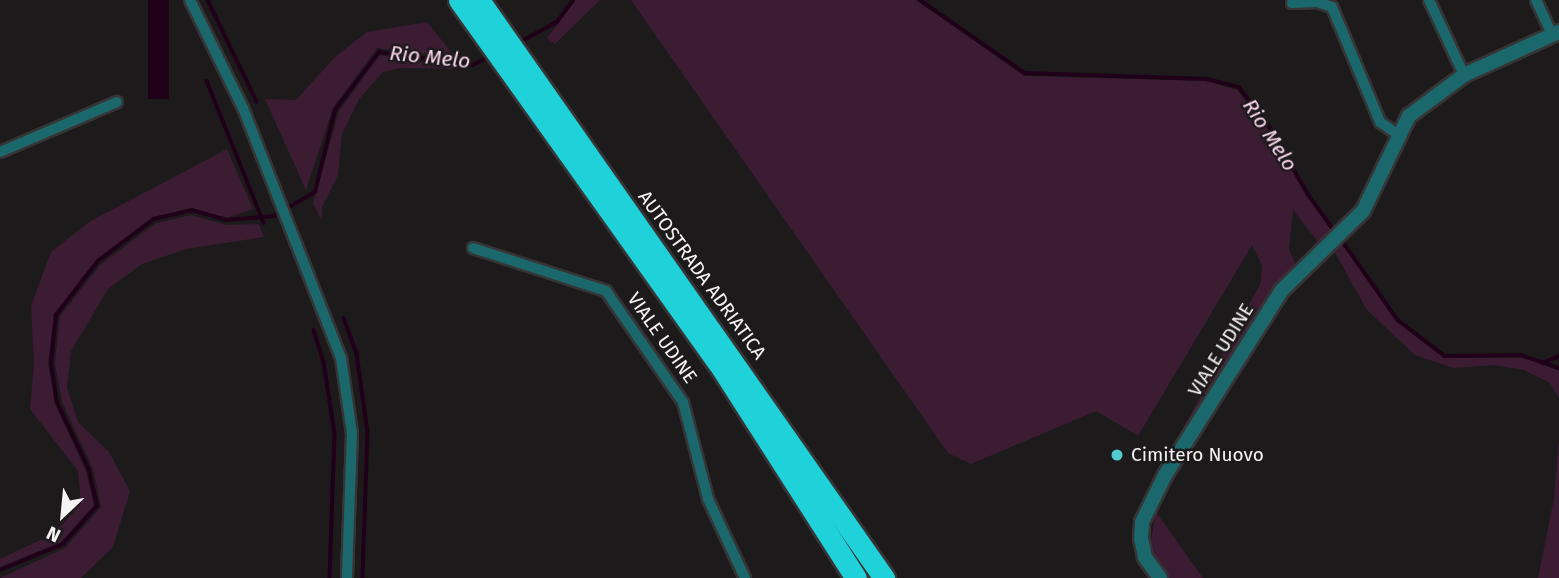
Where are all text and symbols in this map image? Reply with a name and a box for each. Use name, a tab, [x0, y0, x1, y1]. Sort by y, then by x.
water label: Rio Melo	[388, 40, 472, 74]
water label: Rio Melo	[1237, 94, 1303, 176]
street label: AUTOSTRADA ADRIATICA	[633, 186, 771, 364]
street label: VIALE UDINE	[622, 288, 702, 388]
street label: VIALE UDINE	[1183, 299, 1259, 401]
place label: Cimitero Nuovo	[1131, 444, 1264, 466]
marker: Cimitero Nuovo	[1109, 447, 1125, 463]
north arrow	[28, 480, 98, 550]
text: N	[43, 521, 64, 547]

